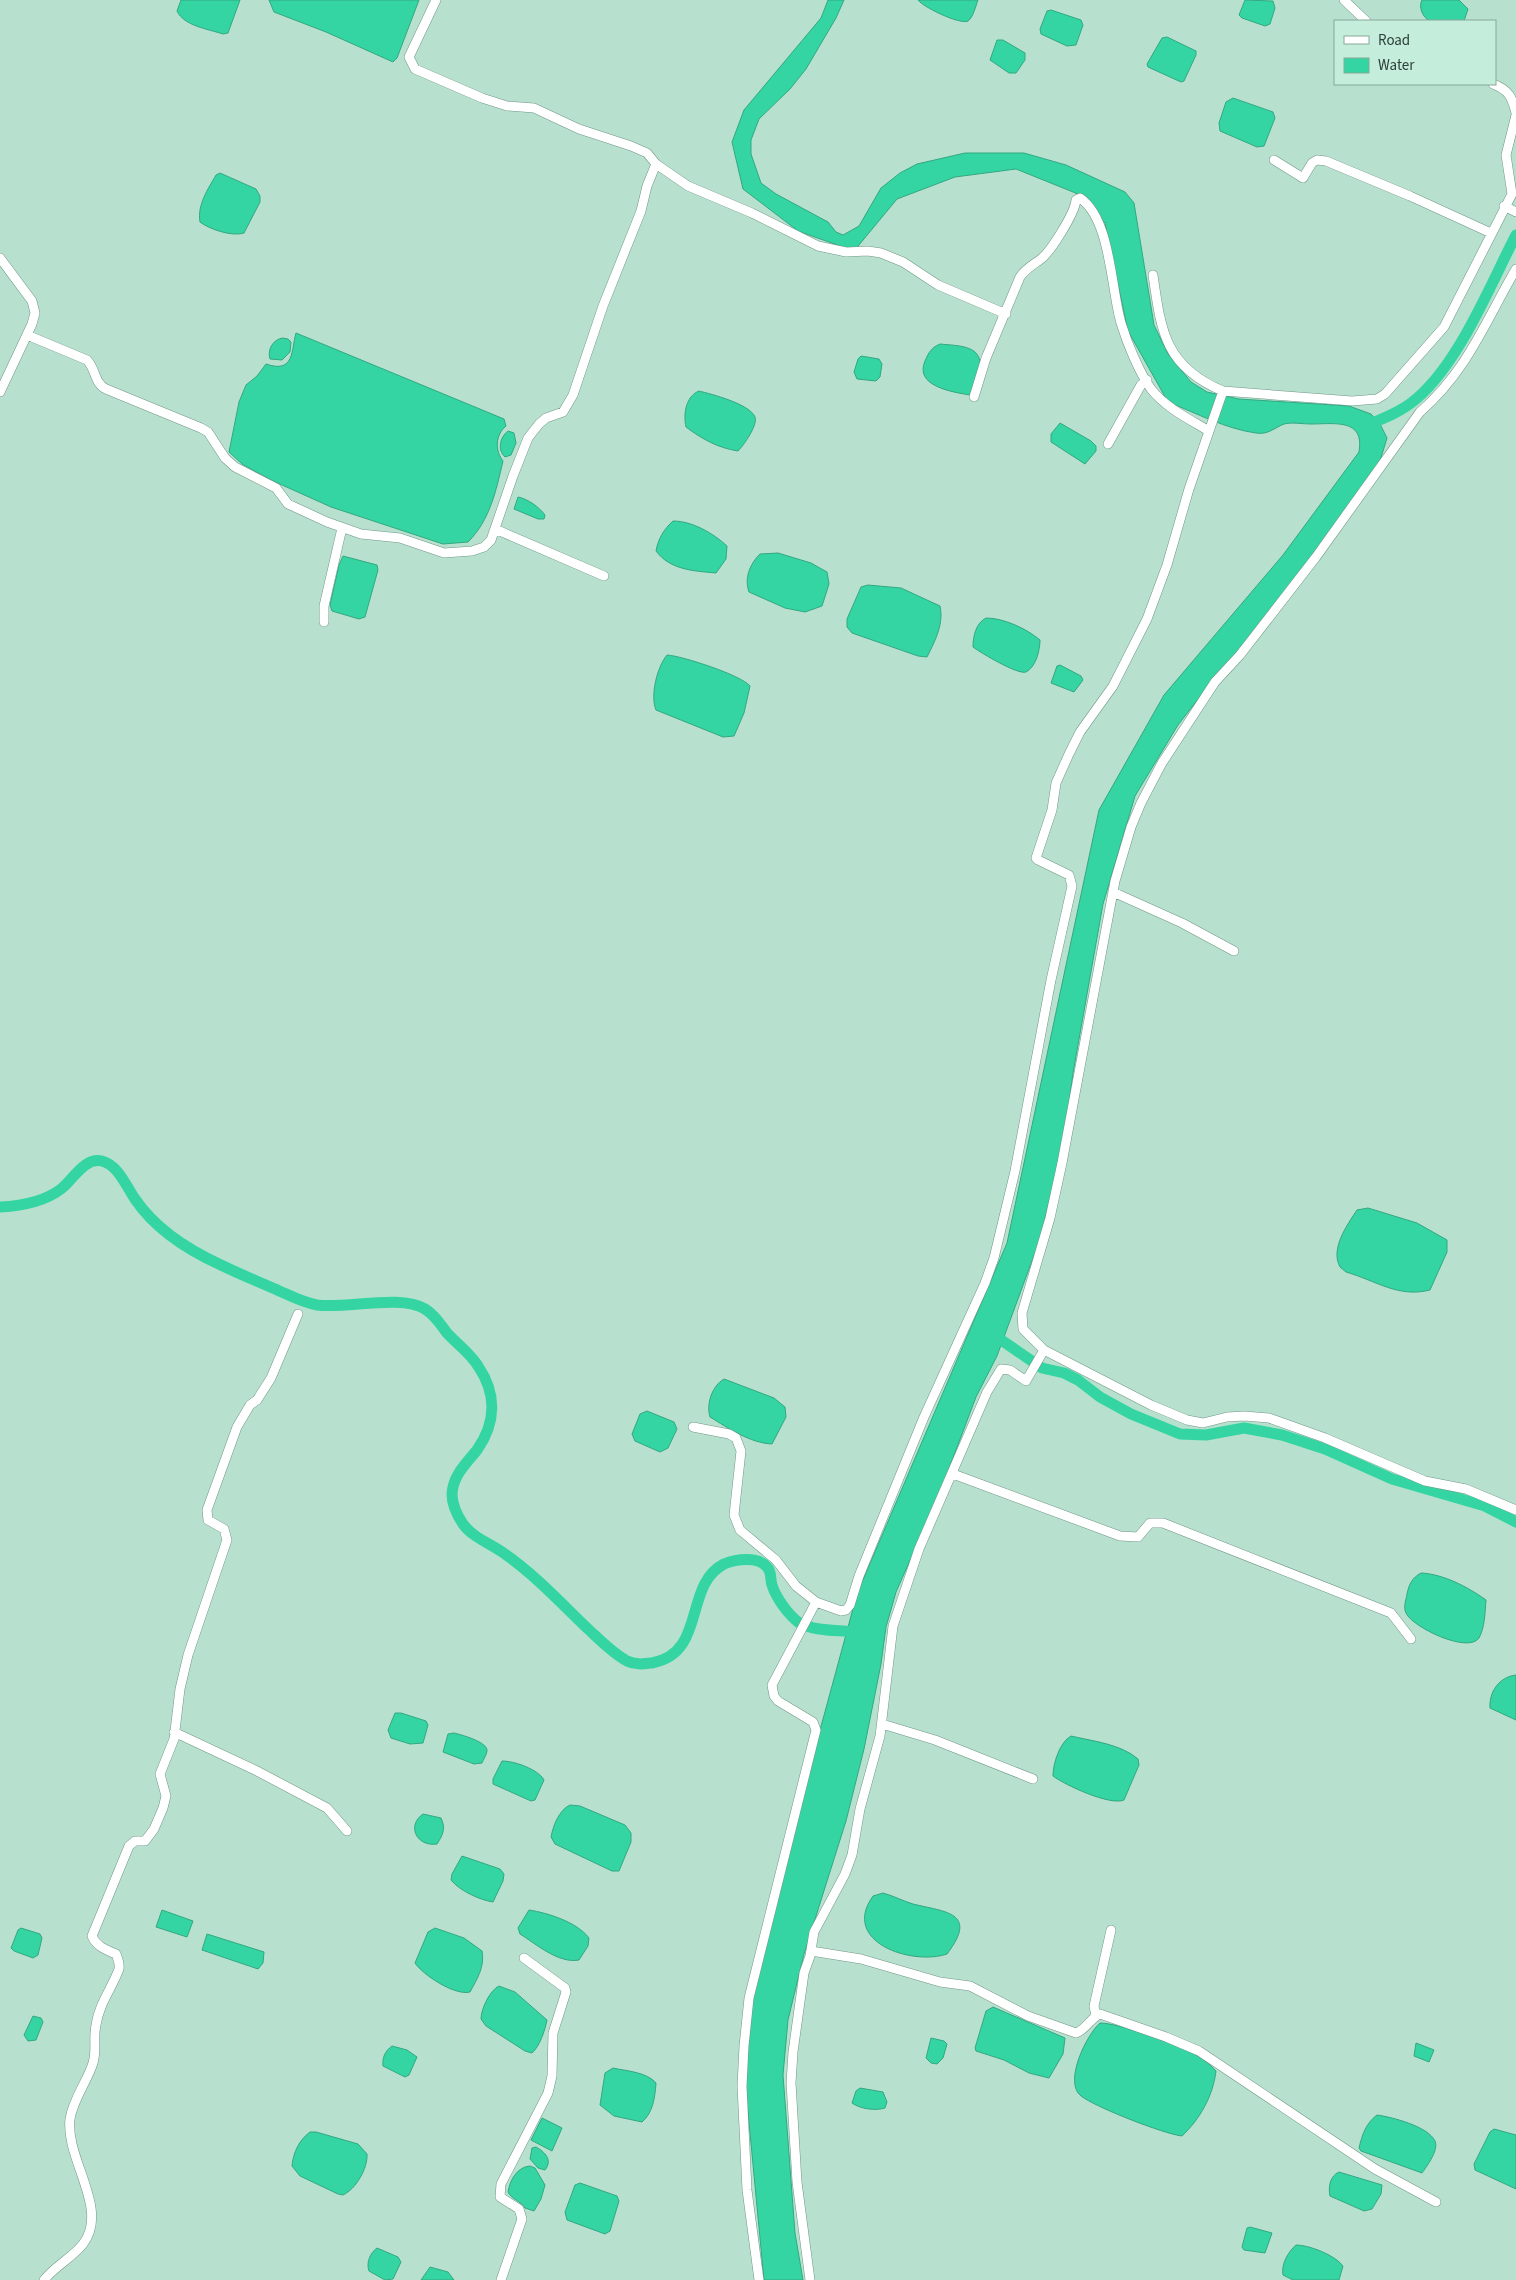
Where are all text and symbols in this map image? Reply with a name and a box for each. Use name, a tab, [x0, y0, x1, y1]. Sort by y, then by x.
legend	[1334, 20, 1496, 85]
text: Road	[1378, 30, 1410, 51]
text: Water	[1378, 55, 1415, 76]

